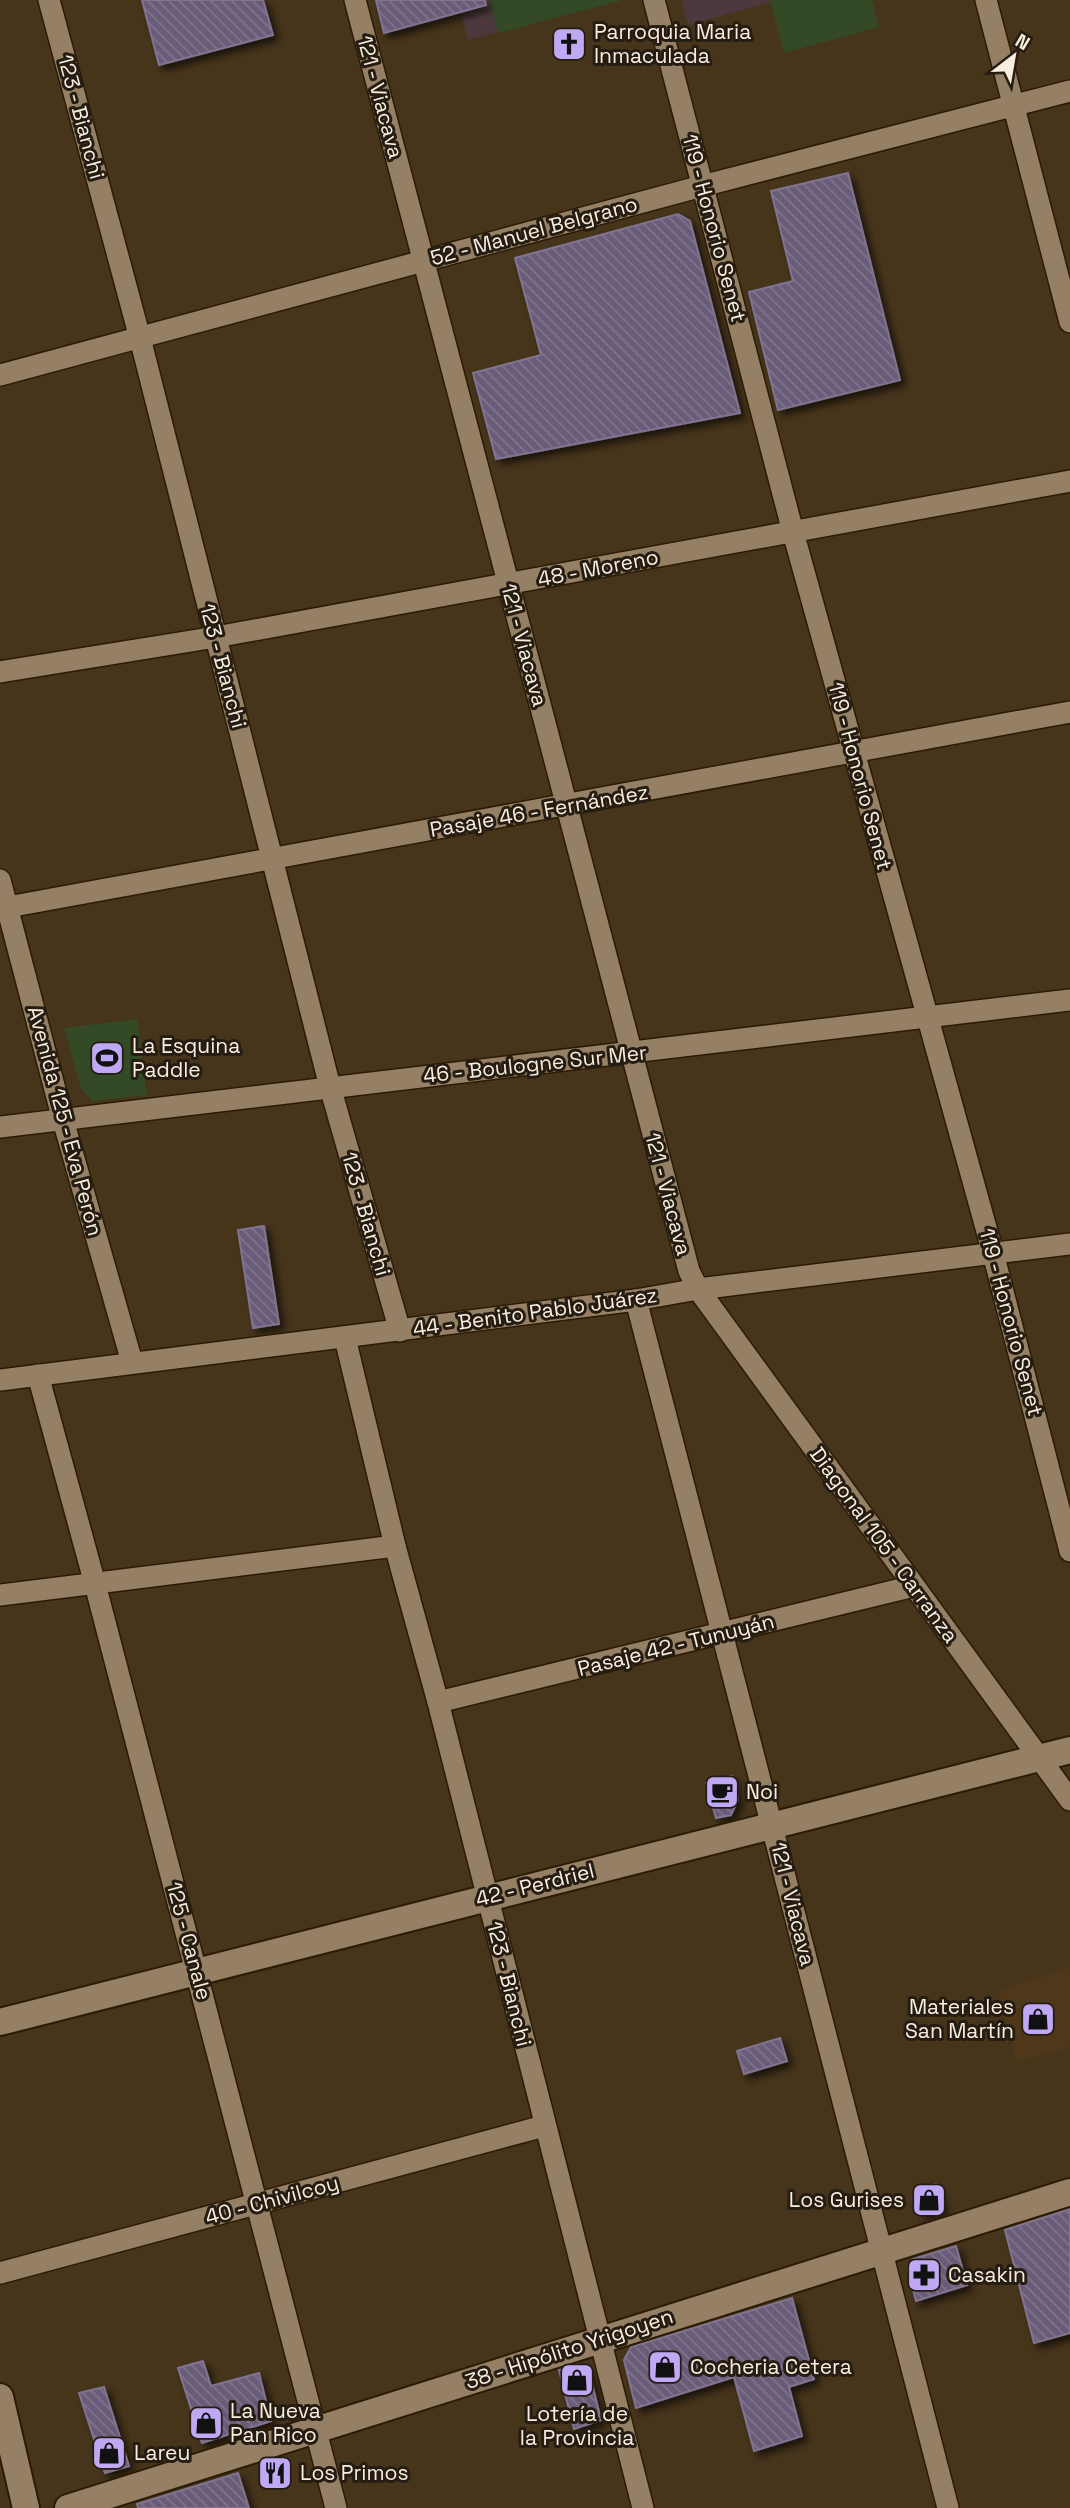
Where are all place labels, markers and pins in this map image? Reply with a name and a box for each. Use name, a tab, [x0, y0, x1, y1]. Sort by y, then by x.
place label: Parroquia Maria Inmaculada	[594, 18, 751, 69]
church icon: Parroquia Maria Inmaculada	[550, 25, 588, 63]
place label: La Esquina Paddle	[132, 1032, 240, 1083]
sports icon: La Esquina Paddle	[88, 1039, 126, 1077]
cafe icon: Noi	[703, 1773, 741, 1811]
place label: Noi	[746, 1778, 778, 1805]
place label: Materiales San Martín	[905, 1993, 1014, 2044]
shop icon: Materiales San Martín	[1019, 2000, 1057, 2038]
shop icon: Los Gurises	[910, 2181, 948, 2219]
place label: Los Gurises	[789, 2186, 904, 2213]
pharmacy icon: Casakin	[905, 2256, 943, 2294]
place label: Casakin	[948, 2261, 1026, 2288]
shop icon: Cocheria Cetera	[646, 2348, 684, 2386]
place label: Cocheria Cetera	[690, 2353, 852, 2380]
shop icon: Lotería de la Provincia	[558, 2361, 596, 2399]
place label: La Nueva Pan Rico	[230, 2397, 321, 2448]
place label: Lotería de la Provincia	[520, 2400, 634, 2451]
shop icon: La Nueva Pan Rico	[187, 2404, 225, 2442]
shop icon: Lareu	[90, 2434, 128, 2472]
place label: Lareu	[134, 2439, 190, 2466]
restaurant icon: Los Primos	[256, 2454, 294, 2492]
place label: Los Primos	[300, 2459, 409, 2486]

